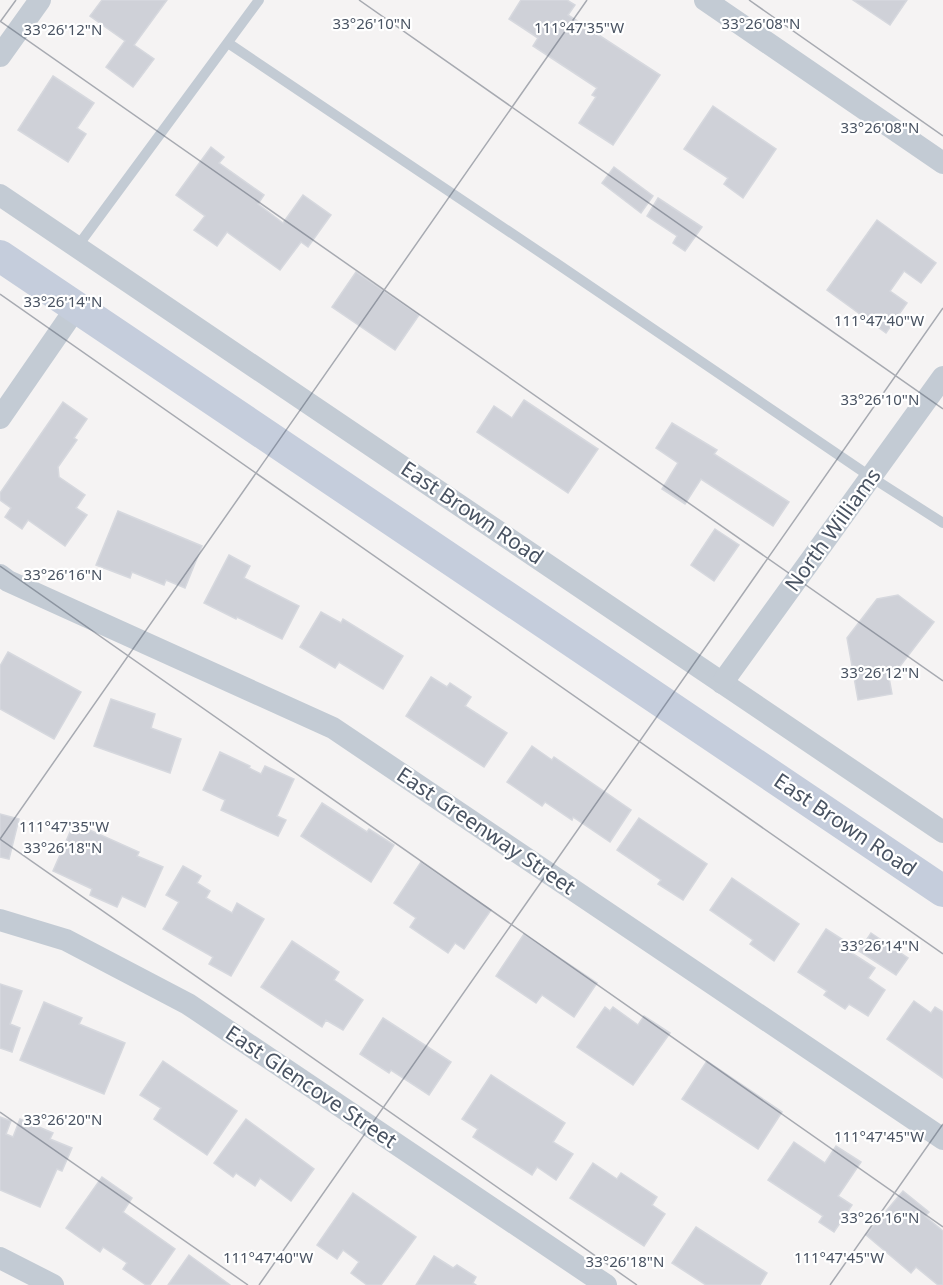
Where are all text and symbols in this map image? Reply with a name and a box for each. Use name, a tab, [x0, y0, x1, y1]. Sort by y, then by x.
text: 33°26'10"N	[333, 13, 411, 33]
text: 33°26'08"N	[722, 13, 800, 33]
text: 111°47'35"W	[534, 17, 624, 37]
text: 33°26'12"N	[24, 19, 102, 39]
text: 33°26'08"N	[841, 117, 919, 137]
text: 33°26'14"N	[24, 291, 102, 311]
text: 111°47'40"W	[834, 310, 924, 330]
text: 33°26'10"N	[841, 389, 919, 409]
street label: East Brown Road	[396, 454, 549, 570]
street label: North Williams	[778, 462, 886, 597]
text: 33°26'16"N	[24, 564, 102, 584]
text: 33°26'12"N	[841, 662, 919, 682]
street label: East Greenway Street	[392, 760, 582, 901]
street label: East Brown Road	[769, 766, 922, 882]
text: 111°47'35"W	[19, 816, 109, 836]
text: 33°26'18"N	[24, 837, 102, 857]
text: 33°26'14"N	[841, 935, 919, 955]
street label: East Glencove Street	[220, 1018, 403, 1154]
text: 33°26'20"N	[24, 1109, 102, 1129]
text: 111°47'45"W	[834, 1126, 924, 1146]
text: 33°26'16"N	[841, 1207, 919, 1227]
text: 111°47'40"W	[223, 1247, 313, 1267]
text: 111°47'45"W	[794, 1247, 884, 1267]
text: 33°26'18"N	[586, 1251, 664, 1271]

